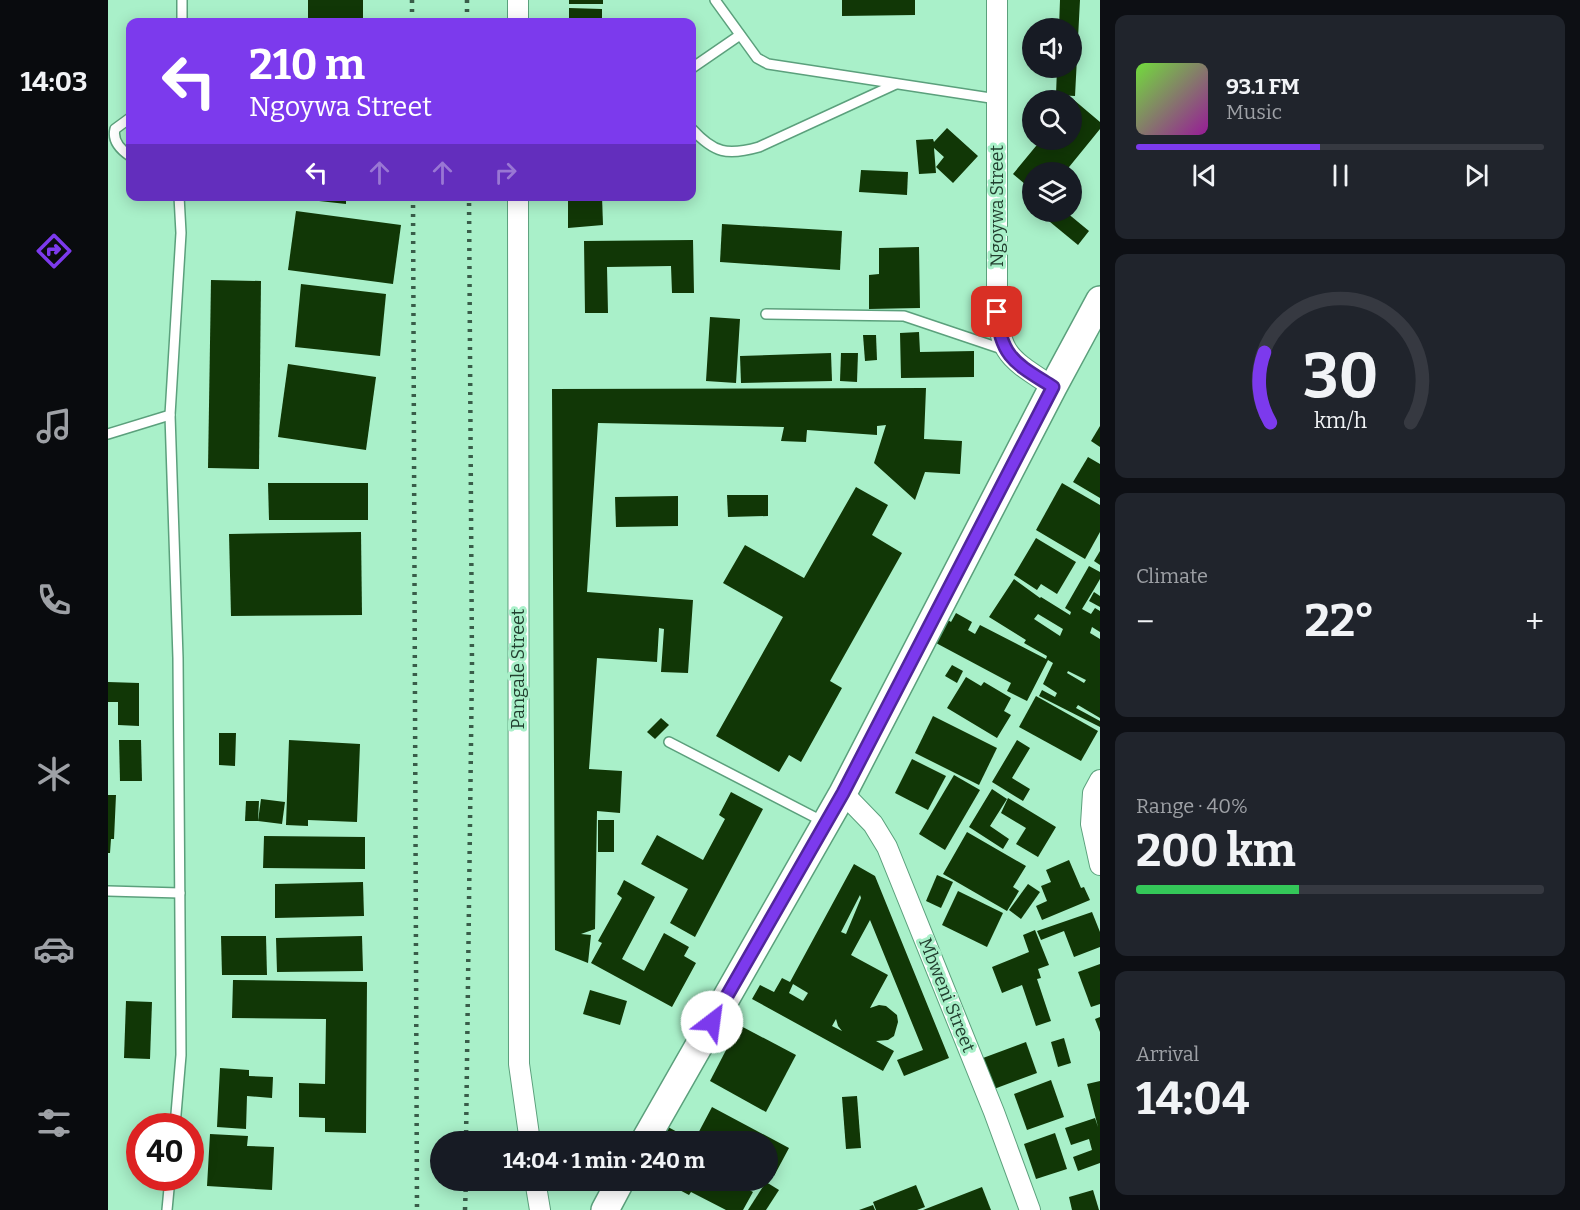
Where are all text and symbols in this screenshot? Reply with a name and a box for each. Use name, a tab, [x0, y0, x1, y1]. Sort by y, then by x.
map controls	[1022, 18, 1082, 222]
button: sound	[1022, 18, 1082, 78]
text: 210 m	[249, 40, 365, 90]
icon: left	[150, 42, 228, 120]
text: 14:03	[20, 66, 88, 98]
text: 93.1 FM	[1226, 73, 1300, 100]
button: search	[1022, 90, 1082, 150]
text: Ngoywa Street	[249, 91, 432, 123]
text: Music	[1226, 100, 1282, 124]
street label: Ngoywa Street	[986, 145, 1008, 267]
icon: left	[300, 156, 333, 189]
icon: ahead	[363, 156, 396, 189]
icon: ahead	[426, 156, 459, 189]
icon: right	[489, 156, 522, 189]
icon: previous	[1188, 159, 1221, 192]
icon: pause	[1324, 159, 1357, 192]
icon: next	[1460, 159, 1493, 192]
button: layers	[1022, 162, 1082, 222]
icon: directions	[33, 230, 75, 272]
pin	[971, 286, 1022, 337]
icon: arrive	[980, 295, 1013, 328]
text: 30	[1302, 339, 1378, 414]
icon: music	[33, 405, 75, 447]
text: km/h	[1313, 408, 1367, 434]
text: Climate	[1136, 564, 1208, 588]
icon: phone	[33, 579, 75, 621]
text: 22°	[1304, 594, 1375, 648]
text: −	[1136, 602, 1154, 642]
text: +	[1525, 602, 1544, 642]
street label: Pangale Street	[507, 608, 529, 729]
icon: climate	[33, 753, 75, 795]
text: Range · 40%	[1136, 794, 1248, 818]
text: 200 km	[1136, 824, 1296, 878]
icon: car	[33, 928, 75, 970]
street label: Mbweni Street	[914, 935, 980, 1056]
position arrow	[680, 990, 744, 1054]
text: Arrival	[1136, 1042, 1199, 1066]
text: 14:04	[1136, 1072, 1249, 1126]
icon: filters	[33, 1102, 75, 1144]
speed limit sign: 40	[126, 1113, 204, 1191]
text: 14:04 · 1 min · 240 m	[503, 1147, 705, 1174]

